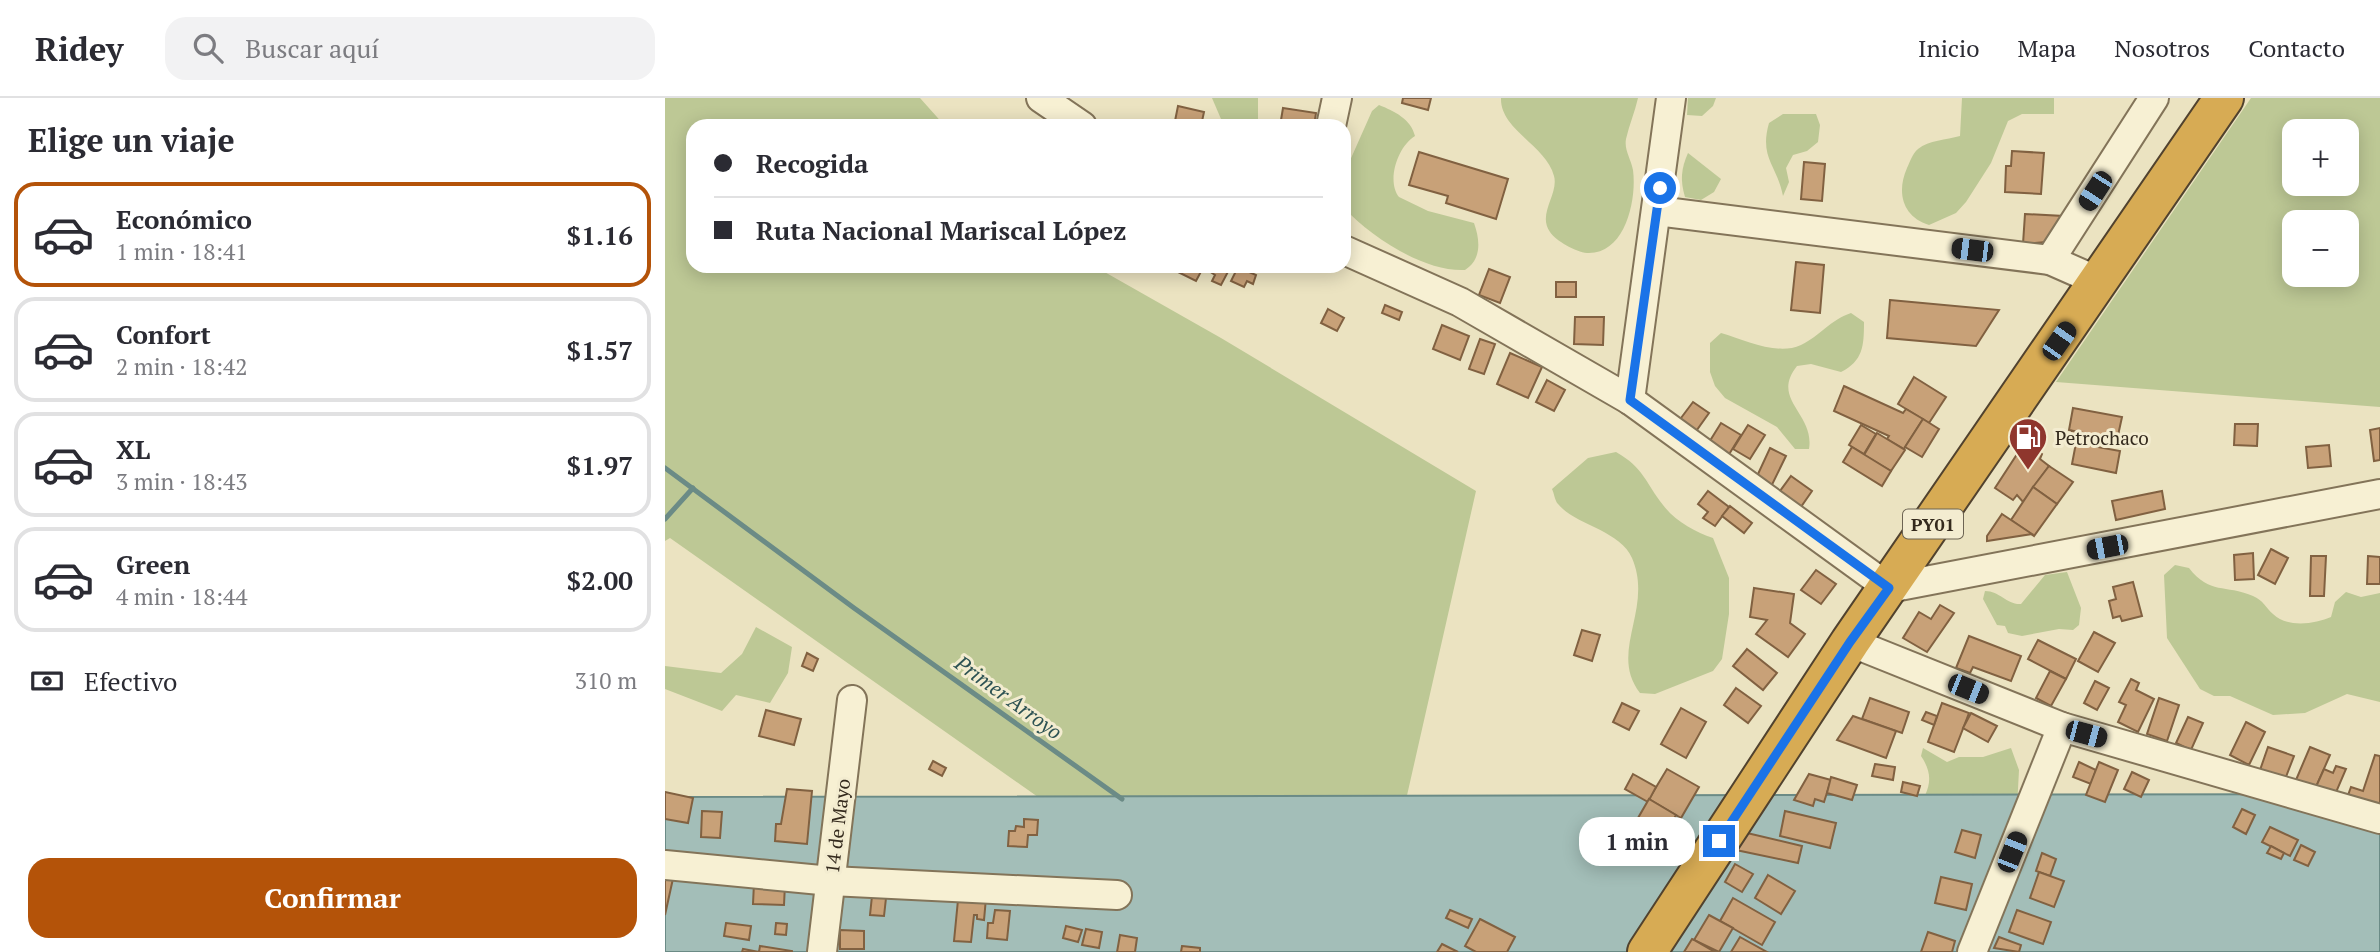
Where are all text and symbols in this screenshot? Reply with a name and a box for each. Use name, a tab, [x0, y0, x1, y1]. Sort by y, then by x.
search box	[165, 17, 655, 80]
text: Ridey	[35, 27, 123, 70]
icon: search	[189, 29, 227, 67]
text: Buscar aquí	[245, 31, 379, 65]
text: Inicio	[1918, 32, 1980, 64]
text: Mapa	[2018, 32, 2076, 64]
text: Nosotros	[2114, 32, 2210, 64]
text: Contacto	[2248, 32, 2345, 64]
text: Elige un viaje	[28, 119, 235, 161]
map controls	[2282, 119, 2359, 287]
button: +	[2282, 119, 2359, 196]
text: Recogida	[756, 146, 868, 180]
car	[2075, 168, 2116, 214]
route start	[1644, 172, 1676, 204]
text: Económico	[116, 202, 252, 236]
icon: car	[32, 203, 95, 266]
button: −	[2282, 210, 2359, 287]
text: Ruta Nacional Mariscal López	[756, 213, 1127, 247]
text: $1.16	[567, 218, 633, 252]
text: 1 min · 18:41	[116, 236, 248, 267]
car	[1950, 237, 1995, 263]
text: Confort	[116, 317, 211, 351]
icon: car	[32, 318, 95, 381]
car	[2039, 318, 2080, 364]
text: $1.57	[567, 333, 633, 367]
text: 2 min · 18:42	[116, 351, 248, 382]
fuel station icon: Petrochaco	[2007, 416, 2049, 471]
place label: Petrochaco	[2055, 425, 2149, 450]
text: XL	[116, 432, 150, 466]
icon: car	[32, 433, 95, 496]
text: $1.97	[567, 448, 633, 482]
text: 3 min · 18:43	[116, 466, 248, 497]
road number: PY01	[1903, 510, 1963, 538]
car	[2085, 533, 2130, 561]
text: Green	[116, 547, 190, 581]
icon: car	[32, 548, 95, 611]
text: $2.00	[567, 563, 633, 597]
text: 4 min · 18:44	[116, 581, 248, 612]
water label: Primer Arroyo	[949, 648, 1068, 745]
icon: cash	[28, 662, 66, 700]
text: Efectivo	[84, 664, 177, 698]
text: 310 m	[575, 665, 637, 696]
car	[1945, 671, 1992, 707]
car	[2063, 718, 2110, 750]
street label: 14 de Mayo	[819, 777, 855, 875]
callout: 1 min	[1579, 816, 1695, 866]
route end	[1703, 825, 1735, 857]
text: 1 min	[1606, 826, 1668, 857]
car	[1995, 829, 2030, 875]
button: Confirmar	[28, 858, 637, 938]

